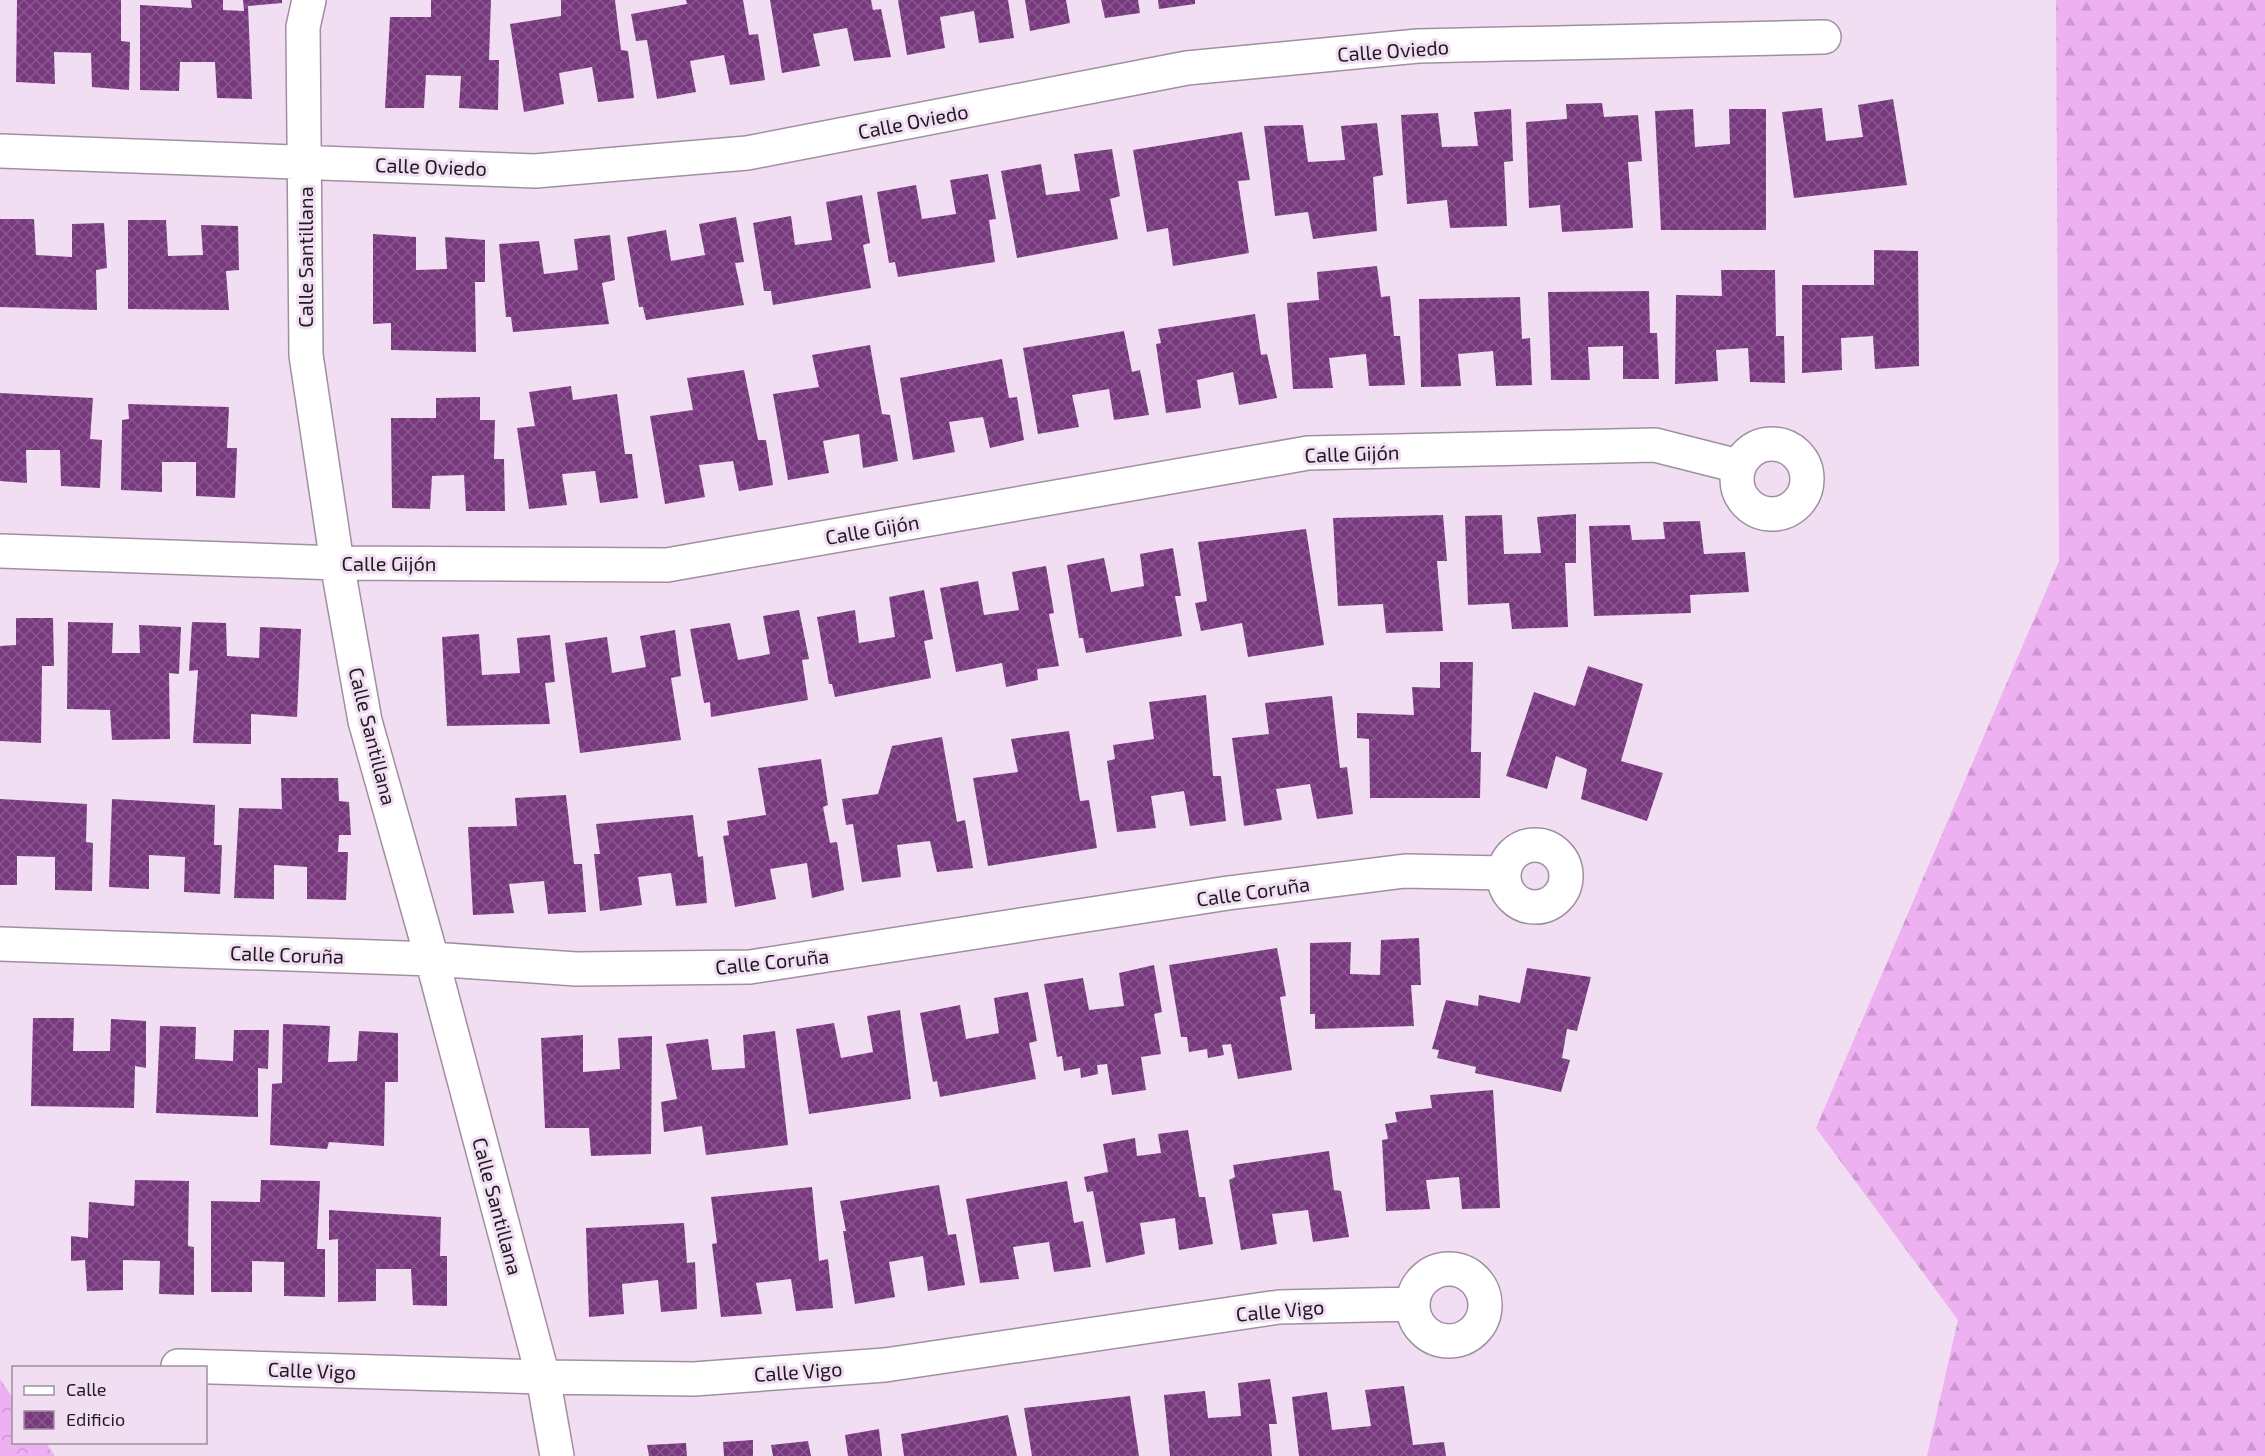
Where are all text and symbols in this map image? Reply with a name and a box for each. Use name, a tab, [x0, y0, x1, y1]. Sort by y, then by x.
street label: Calle Oviedo	[1336, 34, 1450, 66]
street label: Calle Oviedo	[856, 99, 970, 143]
street label: Calle Oviedo	[375, 152, 487, 180]
street label: Calle Santillana	[293, 186, 317, 328]
street label: Calle Gijón	[1304, 439, 1400, 467]
street label: Calle Gijón	[823, 509, 921, 549]
street label: Calle Gijón	[342, 551, 436, 575]
street label: Calle Santillana	[344, 665, 402, 807]
street label: Calle Coruña	[1195, 871, 1311, 911]
street label: Calle Coruña	[229, 940, 345, 968]
street label: Calle Coruña	[714, 943, 830, 979]
street label: Calle Santillana	[468, 1135, 528, 1277]
street label: Calle Vigo	[1235, 1294, 1325, 1326]
street label: Calle Vigo	[267, 1356, 357, 1384]
street label: Calle Vigo	[753, 1356, 843, 1386]
legend	[12, 1366, 207, 1444]
text: Calle	[66, 1378, 107, 1400]
text: Edificio	[66, 1408, 125, 1430]

